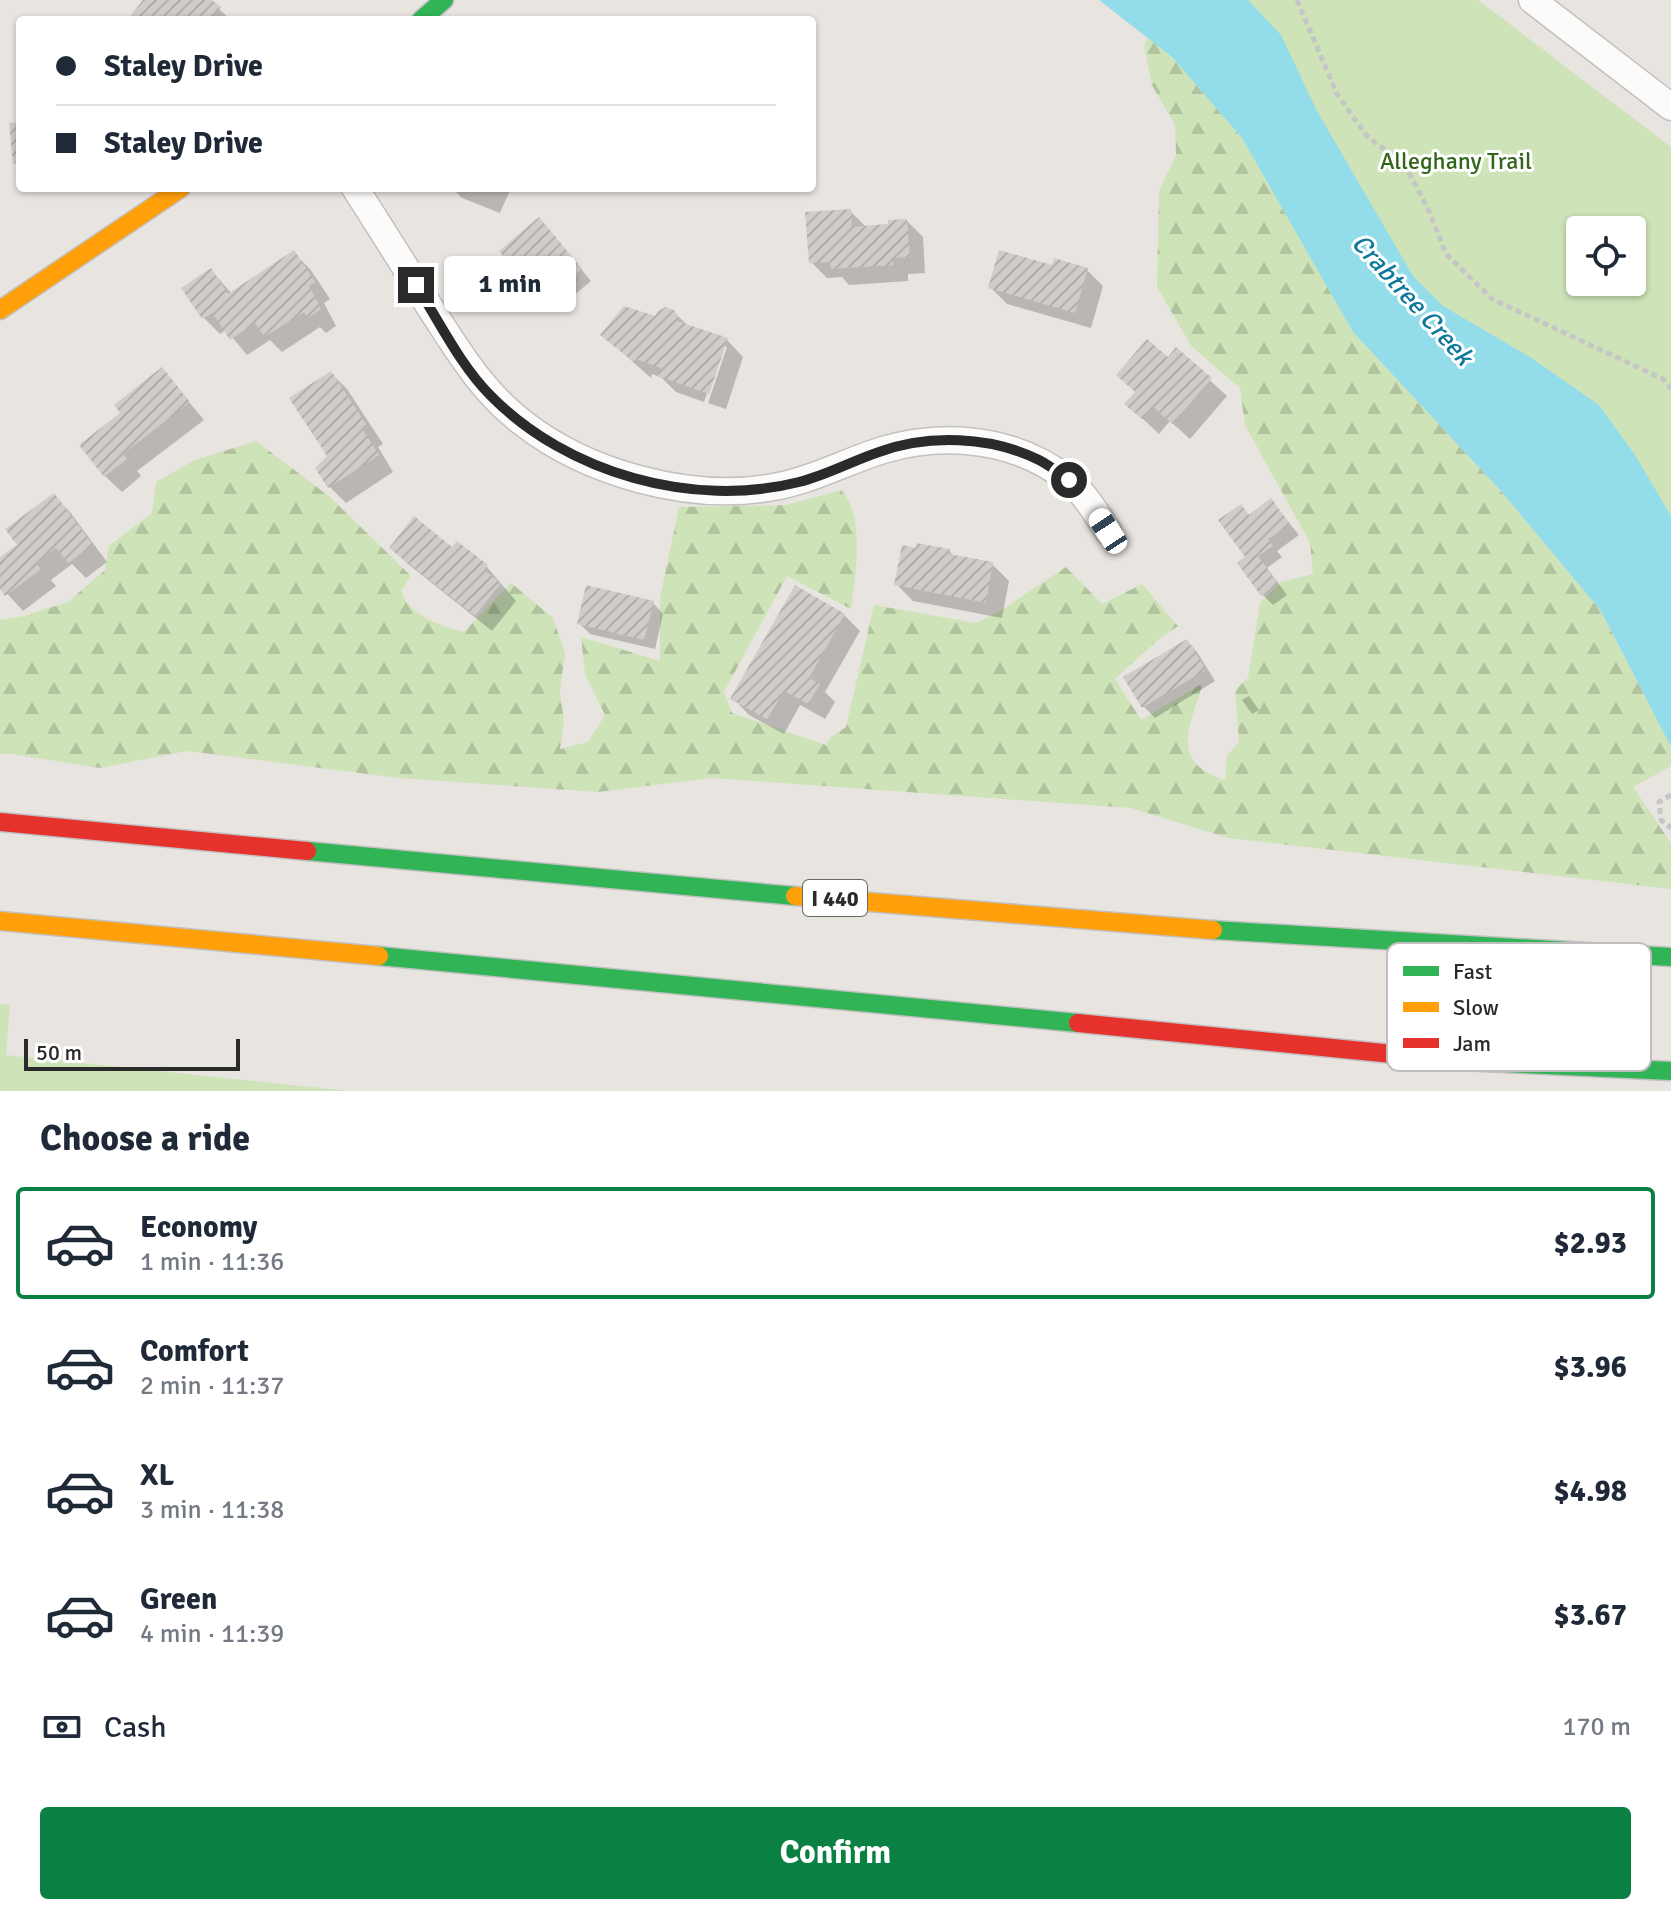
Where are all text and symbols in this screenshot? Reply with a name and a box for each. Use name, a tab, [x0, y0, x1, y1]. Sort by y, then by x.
text: Staley Drive	[104, 48, 263, 85]
text: Staley Drive	[104, 125, 263, 162]
park label: Alleghany Trail	[1380, 146, 1532, 176]
map controls	[1566, 216, 1646, 296]
button: locate	[1566, 216, 1646, 296]
water label: Crabtree Creek	[1345, 228, 1481, 374]
callout: 1 min	[444, 257, 576, 313]
route end	[398, 267, 434, 303]
text: 1 min	[479, 268, 541, 300]
route start	[1051, 462, 1087, 498]
car	[1085, 504, 1131, 558]
road number: I 440	[803, 880, 867, 916]
legend	[1387, 943, 1651, 1071]
text: Fast	[1453, 958, 1493, 985]
text: Slow	[1453, 994, 1499, 1021]
text: Jam	[1453, 1030, 1491, 1057]
scale bar	[24, 1035, 240, 1071]
text: 50 m	[36, 1039, 82, 1066]
text: Choose a ride	[40, 1116, 250, 1161]
icon: car	[44, 1207, 116, 1279]
text: Economy	[140, 1209, 257, 1246]
text: $2.93	[1554, 1225, 1627, 1262]
text: 1 min · 11:36	[140, 1246, 284, 1278]
icon: car	[44, 1331, 116, 1403]
text: Comfort	[140, 1333, 249, 1370]
text: $3.96	[1554, 1349, 1627, 1386]
text: 2 min · 11:37	[140, 1370, 284, 1402]
icon: car	[44, 1455, 116, 1527]
text: XL	[140, 1457, 174, 1494]
text: $4.98	[1554, 1473, 1627, 1510]
text: 3 min · 11:38	[140, 1494, 284, 1526]
icon: car	[44, 1579, 116, 1651]
text: Green	[140, 1581, 217, 1618]
text: $3.67	[1554, 1597, 1627, 1634]
text: 4 min · 11:39	[140, 1618, 284, 1650]
icon: cash	[40, 1705, 84, 1749]
text: Cash	[104, 1709, 167, 1746]
text: 170 m	[1562, 1711, 1631, 1743]
button: Confirm	[40, 1807, 1631, 1899]

